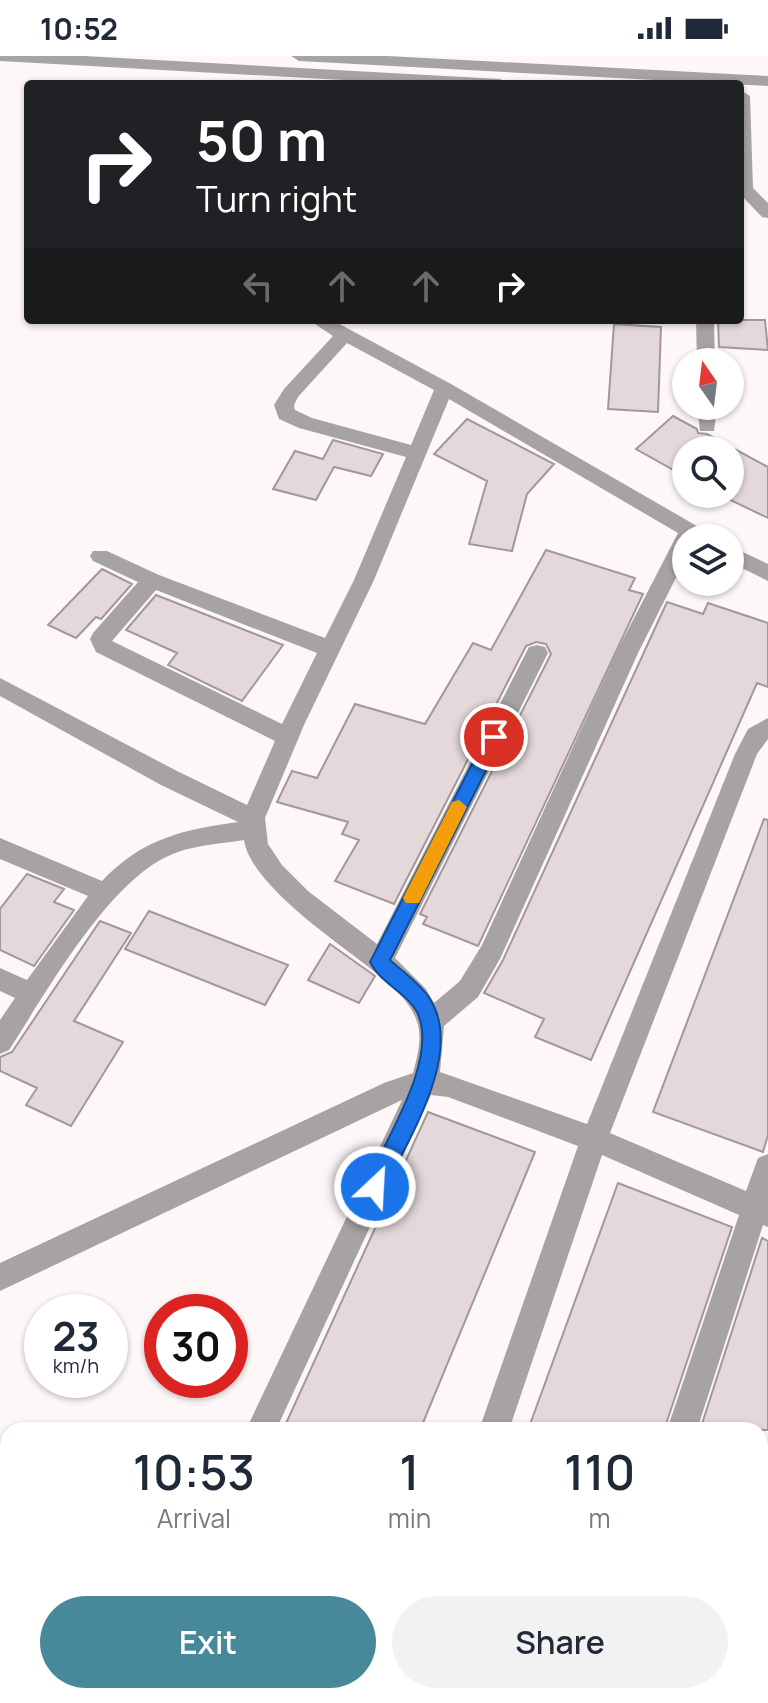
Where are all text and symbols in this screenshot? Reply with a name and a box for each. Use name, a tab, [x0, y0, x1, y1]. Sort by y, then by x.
text: 10:52	[40, 8, 118, 49]
text: 50 m	[196, 101, 327, 178]
icon: right	[64, 112, 168, 216]
text: Turn right	[196, 174, 357, 223]
icon: left	[236, 264, 280, 308]
icon: ahead	[320, 264, 364, 308]
icon: ahead	[404, 264, 448, 308]
icon: right	[488, 264, 532, 308]
north arrow	[672, 348, 744, 420]
map controls	[672, 348, 744, 596]
button: search	[672, 436, 744, 508]
button: layers	[672, 524, 744, 596]
pin	[460, 703, 528, 771]
icon: arrive	[472, 715, 516, 759]
position arrow	[333, 1145, 417, 1229]
speed limit sign: 30	[144, 1294, 248, 1398]
text: 23	[52, 1308, 100, 1363]
text: km/h	[53, 1352, 99, 1379]
text: 10:53	[133, 1439, 255, 1504]
text: 1	[399, 1439, 420, 1504]
text: 110	[564, 1439, 635, 1504]
text: Arrival	[157, 1500, 231, 1536]
text: min	[388, 1500, 431, 1536]
text: m	[589, 1500, 611, 1536]
button: Exit	[40, 1596, 376, 1688]
button: Share	[392, 1596, 728, 1688]

